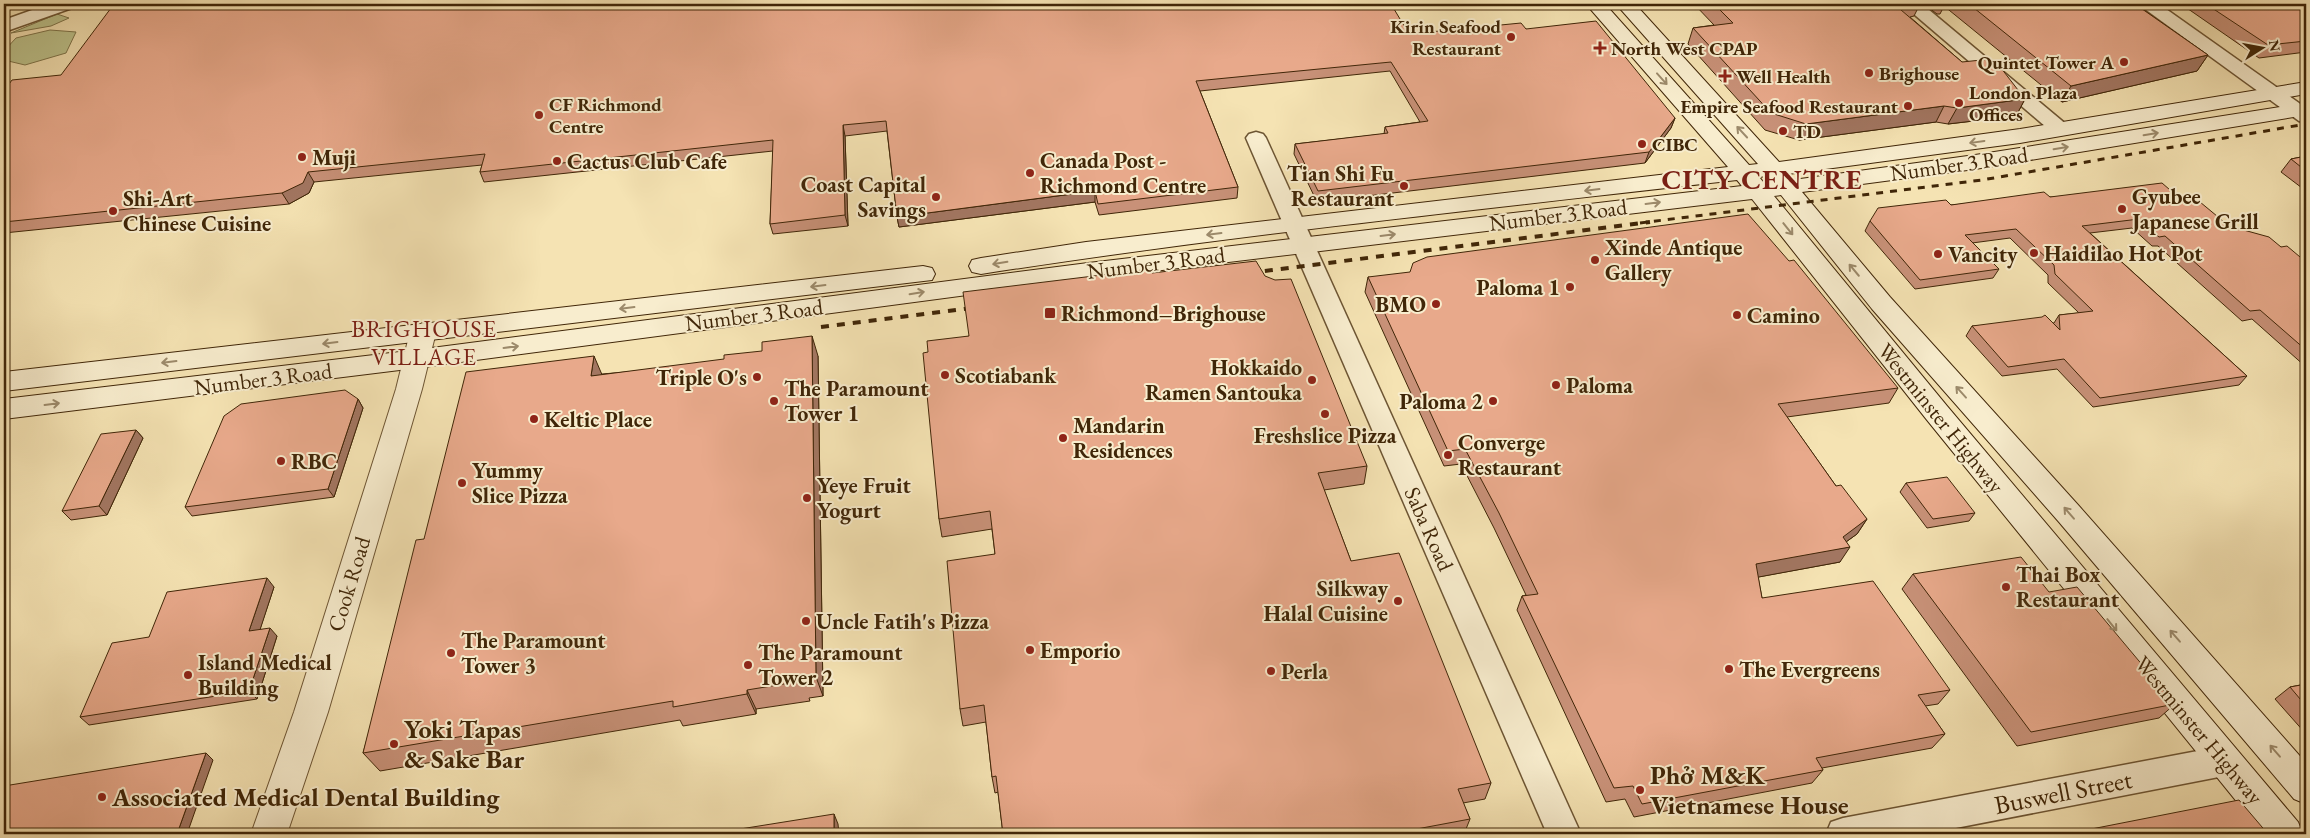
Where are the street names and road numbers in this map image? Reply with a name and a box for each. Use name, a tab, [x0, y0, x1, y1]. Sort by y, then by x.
street label: Number 3 Road	[1888, 140, 2031, 188]
street label: Number 3 Road	[1487, 192, 1630, 238]
street label: Number 3 Road	[1085, 240, 1228, 286]
street label: Number 3 Road	[683, 292, 826, 338]
street label: Westminster Highway	[1871, 337, 2011, 499]
street label: Number 3 Road	[192, 356, 335, 402]
street label: Saba Road	[1398, 482, 1461, 576]
street label: Cook Road	[321, 532, 377, 635]
street label: Westminster Highway	[2128, 650, 2270, 811]
street label: Buswell Street	[1991, 762, 2135, 822]

